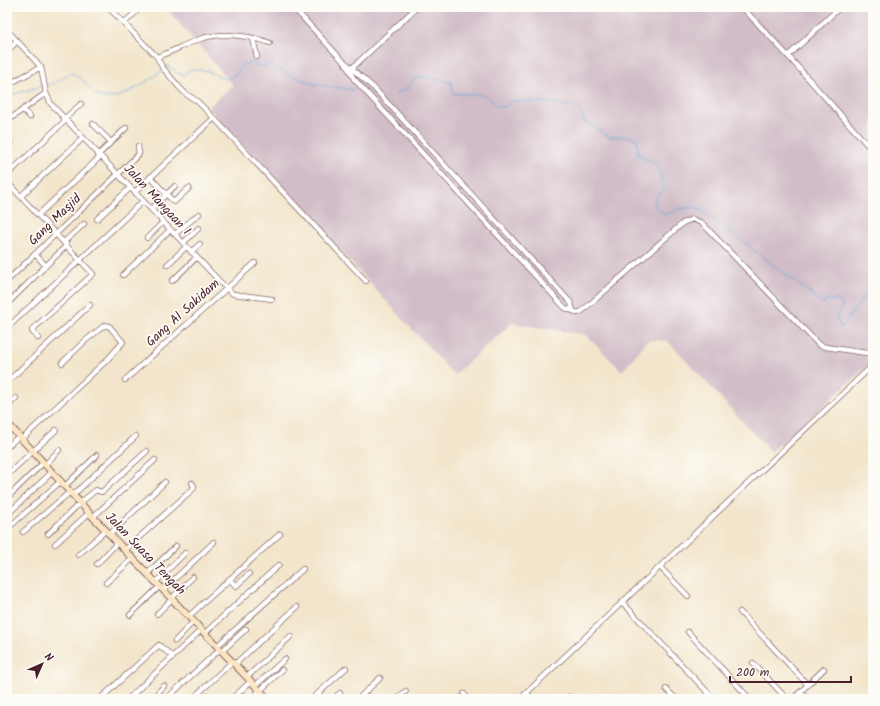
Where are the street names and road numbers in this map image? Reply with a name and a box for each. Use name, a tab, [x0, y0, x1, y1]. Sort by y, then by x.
street label: Jalan Mangaan I	[118, 159, 196, 241]
street label: Gang Masjid	[24, 189, 87, 251]
street label: Gang Al Sakidam	[141, 274, 225, 352]
street label: Jalan Suasa Tengah	[100, 508, 190, 600]

